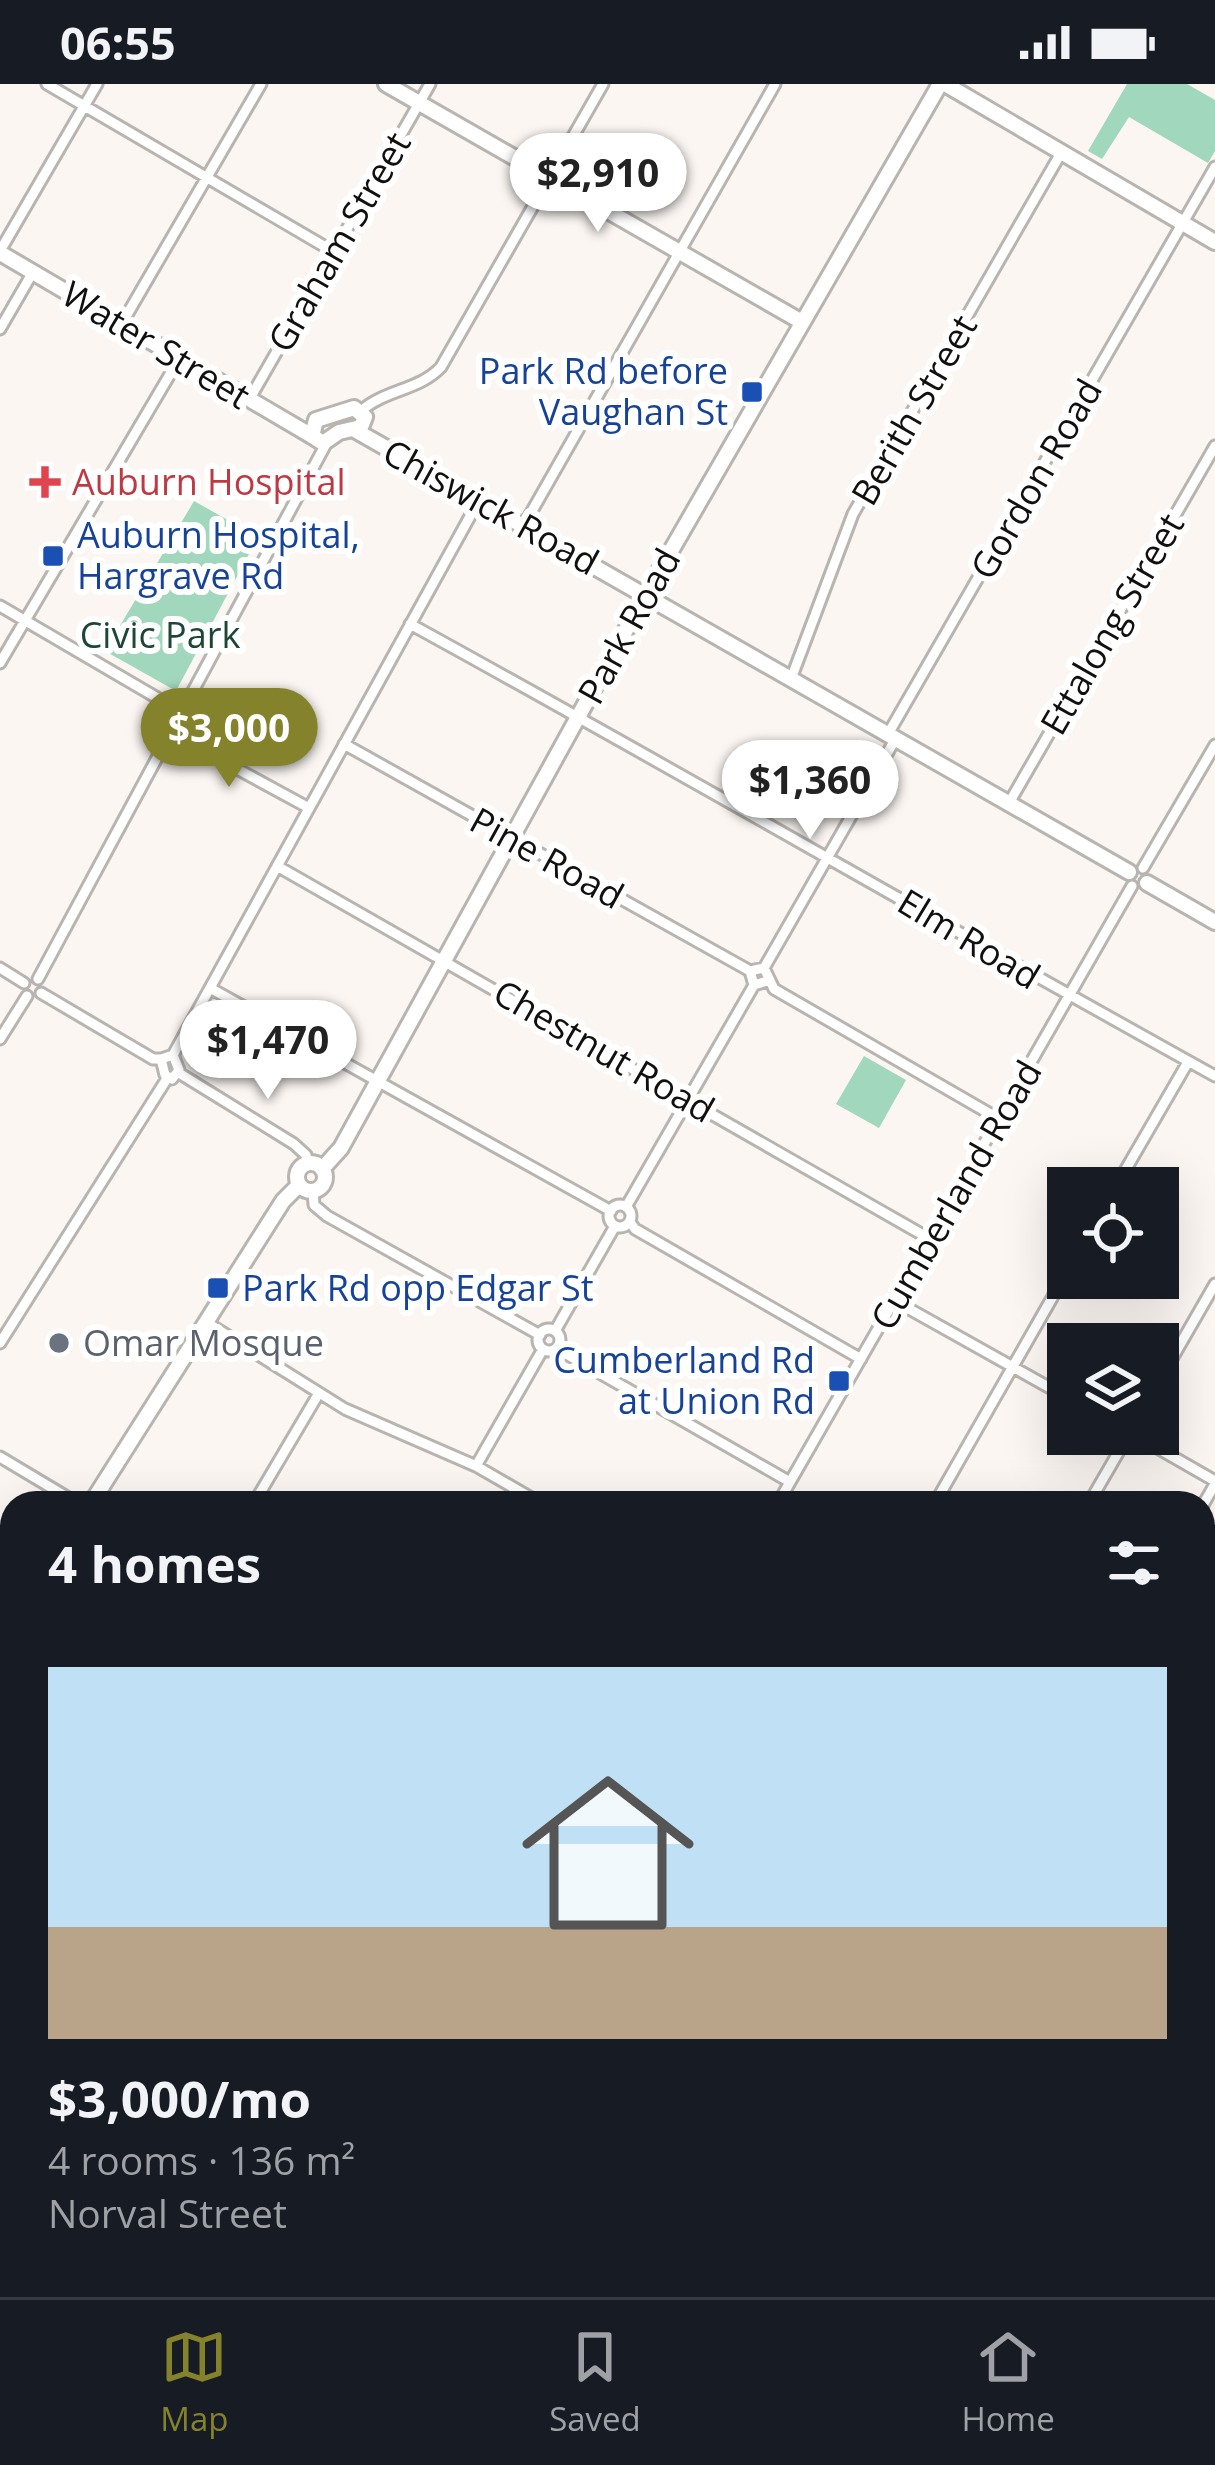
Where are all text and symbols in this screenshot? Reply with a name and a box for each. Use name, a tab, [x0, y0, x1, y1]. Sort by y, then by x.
text: 06:55	[60, 12, 176, 73]
street label: Graham Street	[256, 123, 421, 361]
pin: $2,910	[500, 133, 696, 235]
text: $2,910	[537, 145, 659, 198]
street label: Water Street	[53, 269, 259, 420]
street label: Berith Street	[839, 306, 988, 514]
place label: Park Rd before Vaughan St	[479, 346, 728, 436]
street label: Gordon Road	[958, 370, 1113, 588]
marker: Park Rd before Vaughan St	[739, 379, 765, 405]
street label: Chiswick Road	[375, 427, 608, 586]
place label: Auburn Hospital	[72, 457, 345, 506]
marker: Auburn Hospital	[29, 466, 61, 498]
street label: Ettalong Street	[1028, 504, 1195, 743]
place label: Auburn Hospital, Hargrave Rd	[77, 510, 360, 600]
street label: Park Road	[566, 539, 691, 712]
marker: Auburn Hospital, Hargrave Rd	[40, 543, 66, 569]
park label: Civic Park	[80, 610, 240, 659]
pin: $3,000	[131, 688, 327, 790]
text: $3,000	[168, 700, 290, 753]
pin: $1,360	[712, 740, 908, 842]
text: $1,360	[749, 752, 871, 805]
street label: Pine Road	[462, 795, 633, 920]
street label: Elm Road	[889, 877, 1049, 1000]
street label: Chestnut Road	[485, 968, 724, 1134]
pin: $1,470	[170, 1000, 366, 1102]
text: $1,470	[207, 1012, 329, 1065]
street label: Cumberland Road	[858, 1051, 1053, 1338]
map controls	[1047, 1167, 1179, 1455]
button: locate	[1047, 1167, 1179, 1299]
place label: Park Rd opp Edgar St	[242, 1263, 594, 1312]
marker: Park Rd opp Edgar St	[205, 1275, 231, 1301]
place label: Omar Mosque	[83, 1318, 324, 1367]
button: layers	[1047, 1323, 1179, 1455]
marker: Omar Mosque	[46, 1330, 72, 1356]
place label: Cumberland Rd at Union Rd	[553, 1335, 815, 1425]
marker: Cumberland Rd at Union Rd	[826, 1368, 852, 1394]
text: 4 homes	[48, 1528, 261, 1598]
icon: filters	[1101, 1530, 1167, 1596]
icon: home	[500, 1745, 716, 1961]
text: $3,000/mo	[48, 2063, 311, 2133]
text: 4 rooms · 136 m²	[48, 2133, 355, 2186]
text: Norval Street	[48, 2186, 287, 2239]
tab: Map	[160, 2324, 229, 2441]
tab: Saved	[549, 2324, 641, 2441]
tab: Home	[961, 2324, 1055, 2441]

